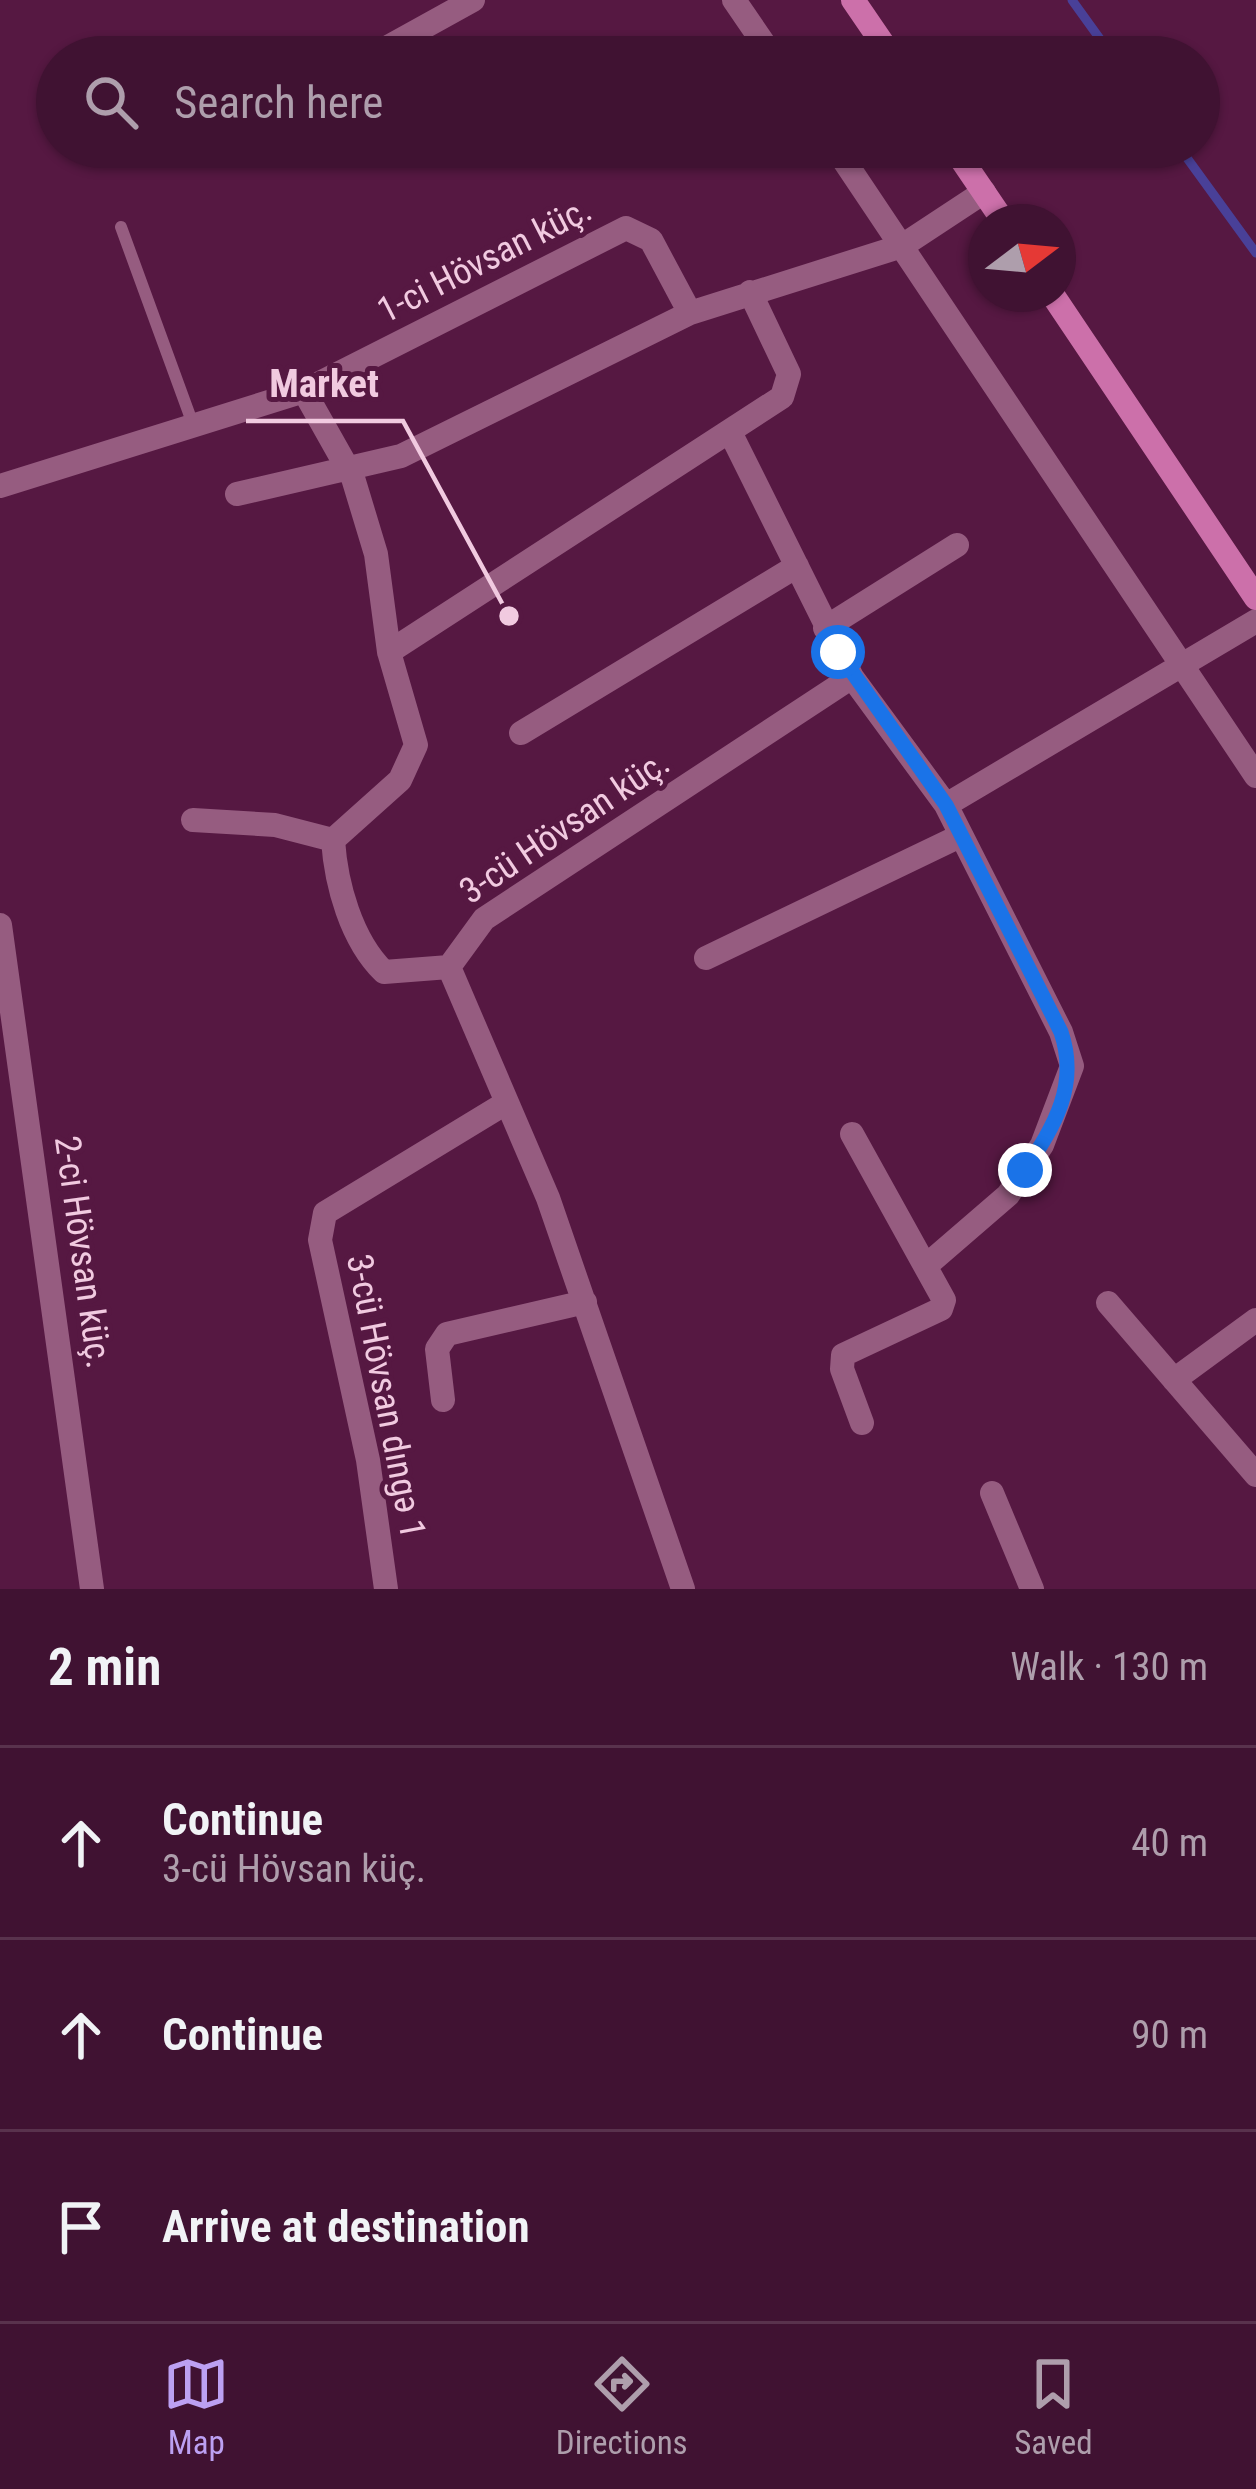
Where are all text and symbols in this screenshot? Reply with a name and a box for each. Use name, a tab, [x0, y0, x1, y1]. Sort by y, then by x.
search box	[36, 36, 1220, 168]
icon: search	[78, 69, 144, 135]
text: Search here	[174, 76, 383, 129]
street label: 1-ci Hövsan küç.	[370, 188, 598, 332]
north arrow	[968, 204, 1076, 312]
callout: Market	[246, 346, 403, 421]
text: Market	[269, 361, 379, 407]
route start	[811, 625, 865, 679]
street label: 3-cü Hövsan küç.	[452, 741, 677, 912]
street label: 2-ci Hövsan küç.	[46, 1133, 120, 1371]
route end	[998, 1143, 1052, 1197]
street label: 3-cü Hövsan dıngə 1	[338, 1251, 434, 1542]
text: 2 min	[48, 1638, 161, 1697]
text: Walk · 130 m	[1010, 1644, 1208, 1690]
text: Continue	[162, 1793, 323, 1846]
icon: ahead	[48, 1810, 114, 1876]
text: 40 m	[1131, 1820, 1208, 1866]
text: 3-cü Hövsan küç.	[162, 1846, 426, 1892]
icon: ahead	[48, 2002, 114, 2068]
text: Continue	[162, 2008, 323, 2061]
text: 90 m	[1131, 2012, 1208, 2058]
icon: arrive	[48, 2194, 114, 2260]
text: Arrive at destination	[162, 2200, 530, 2253]
tab: Map	[163, 2351, 229, 2462]
tab: Directions	[556, 2351, 688, 2462]
tab: Saved	[1014, 2351, 1093, 2462]

